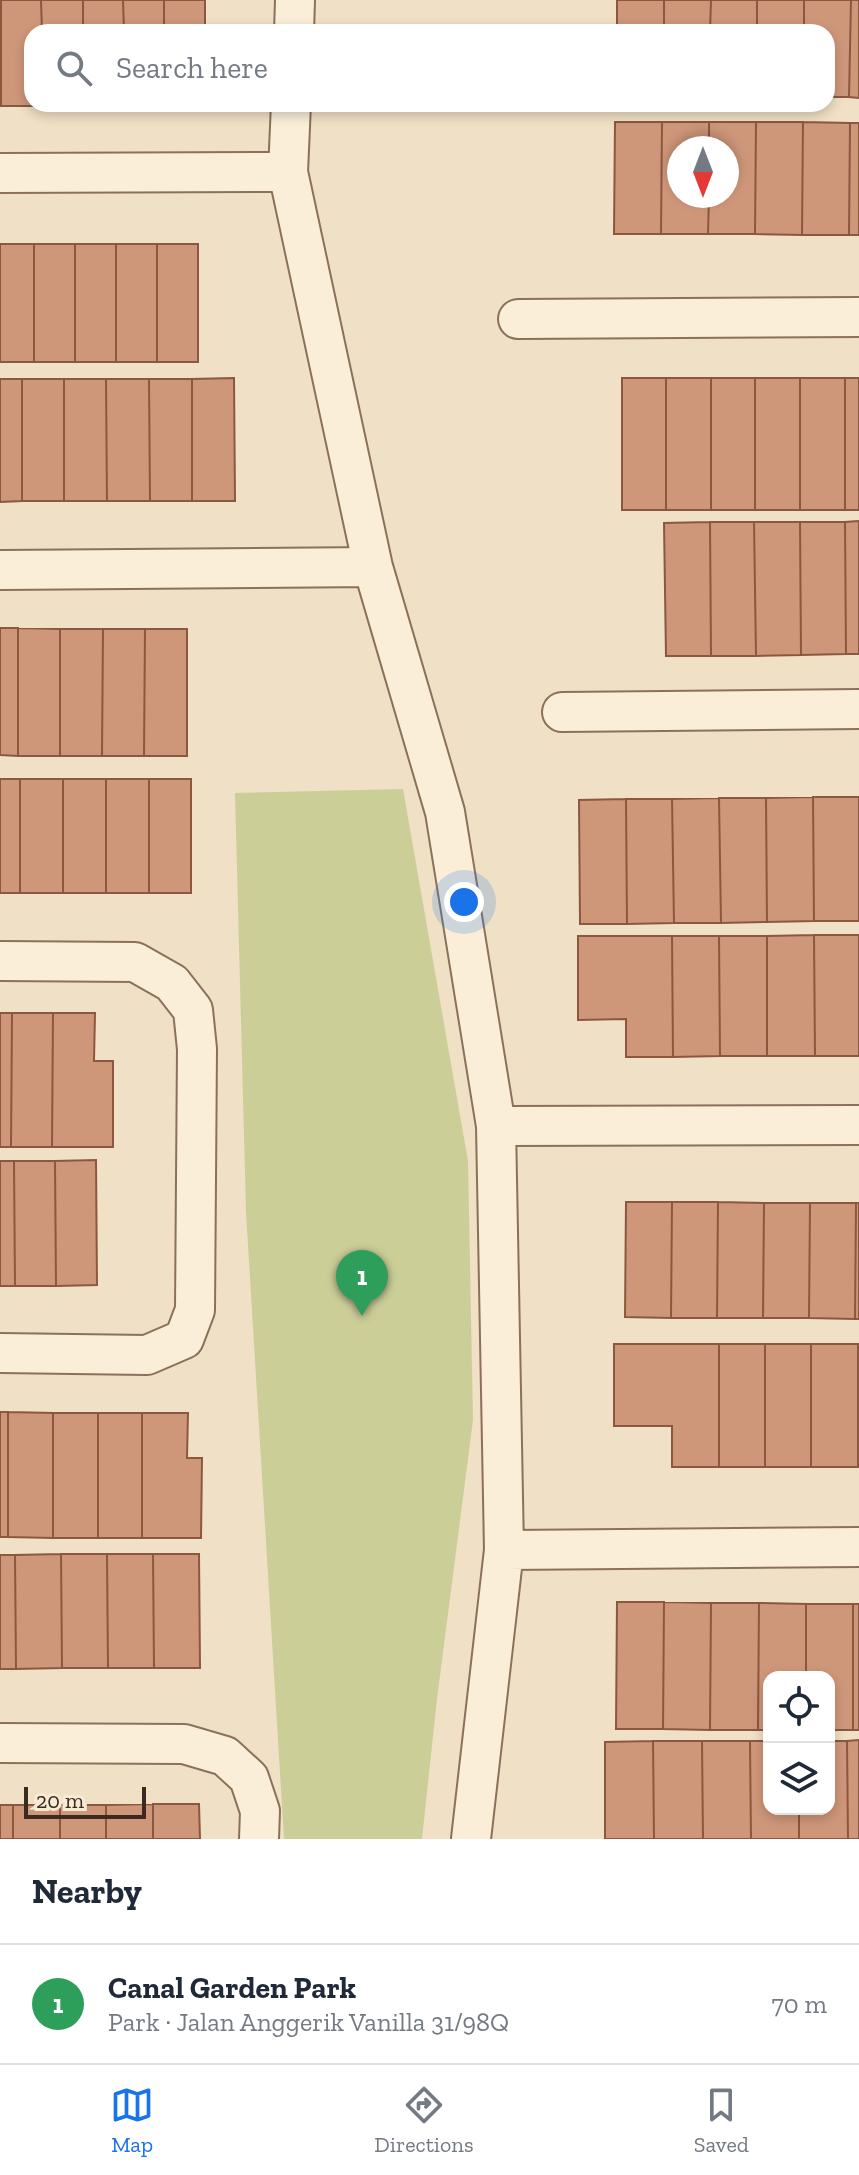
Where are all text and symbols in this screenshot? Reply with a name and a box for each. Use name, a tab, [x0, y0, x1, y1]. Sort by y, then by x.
search box	[24, 24, 835, 112]
icon: search	[52, 46, 96, 90]
text: Search here	[116, 50, 268, 86]
north arrow	[667, 136, 739, 208]
your location	[444, 882, 484, 922]
pin: 1	[336, 1250, 388, 1316]
map controls	[763, 1671, 835, 1815]
button: locate	[763, 1671, 835, 1743]
button: layers	[763, 1743, 835, 1815]
scale bar	[24, 1783, 146, 1819]
text: 20 m	[36, 1787, 84, 1814]
text: Nearby	[32, 1871, 142, 1912]
text: Canal Garden Park	[108, 1970, 356, 2006]
text: 1	[53, 1988, 63, 2020]
text: 70 m	[771, 1988, 827, 2020]
text: Park · Jalan Anggerik Vanilla 31/98Q	[108, 2006, 509, 2038]
tab: Map	[110, 2083, 154, 2158]
tab: Directions	[374, 2083, 474, 2158]
tab: Saved	[694, 2083, 749, 2158]

